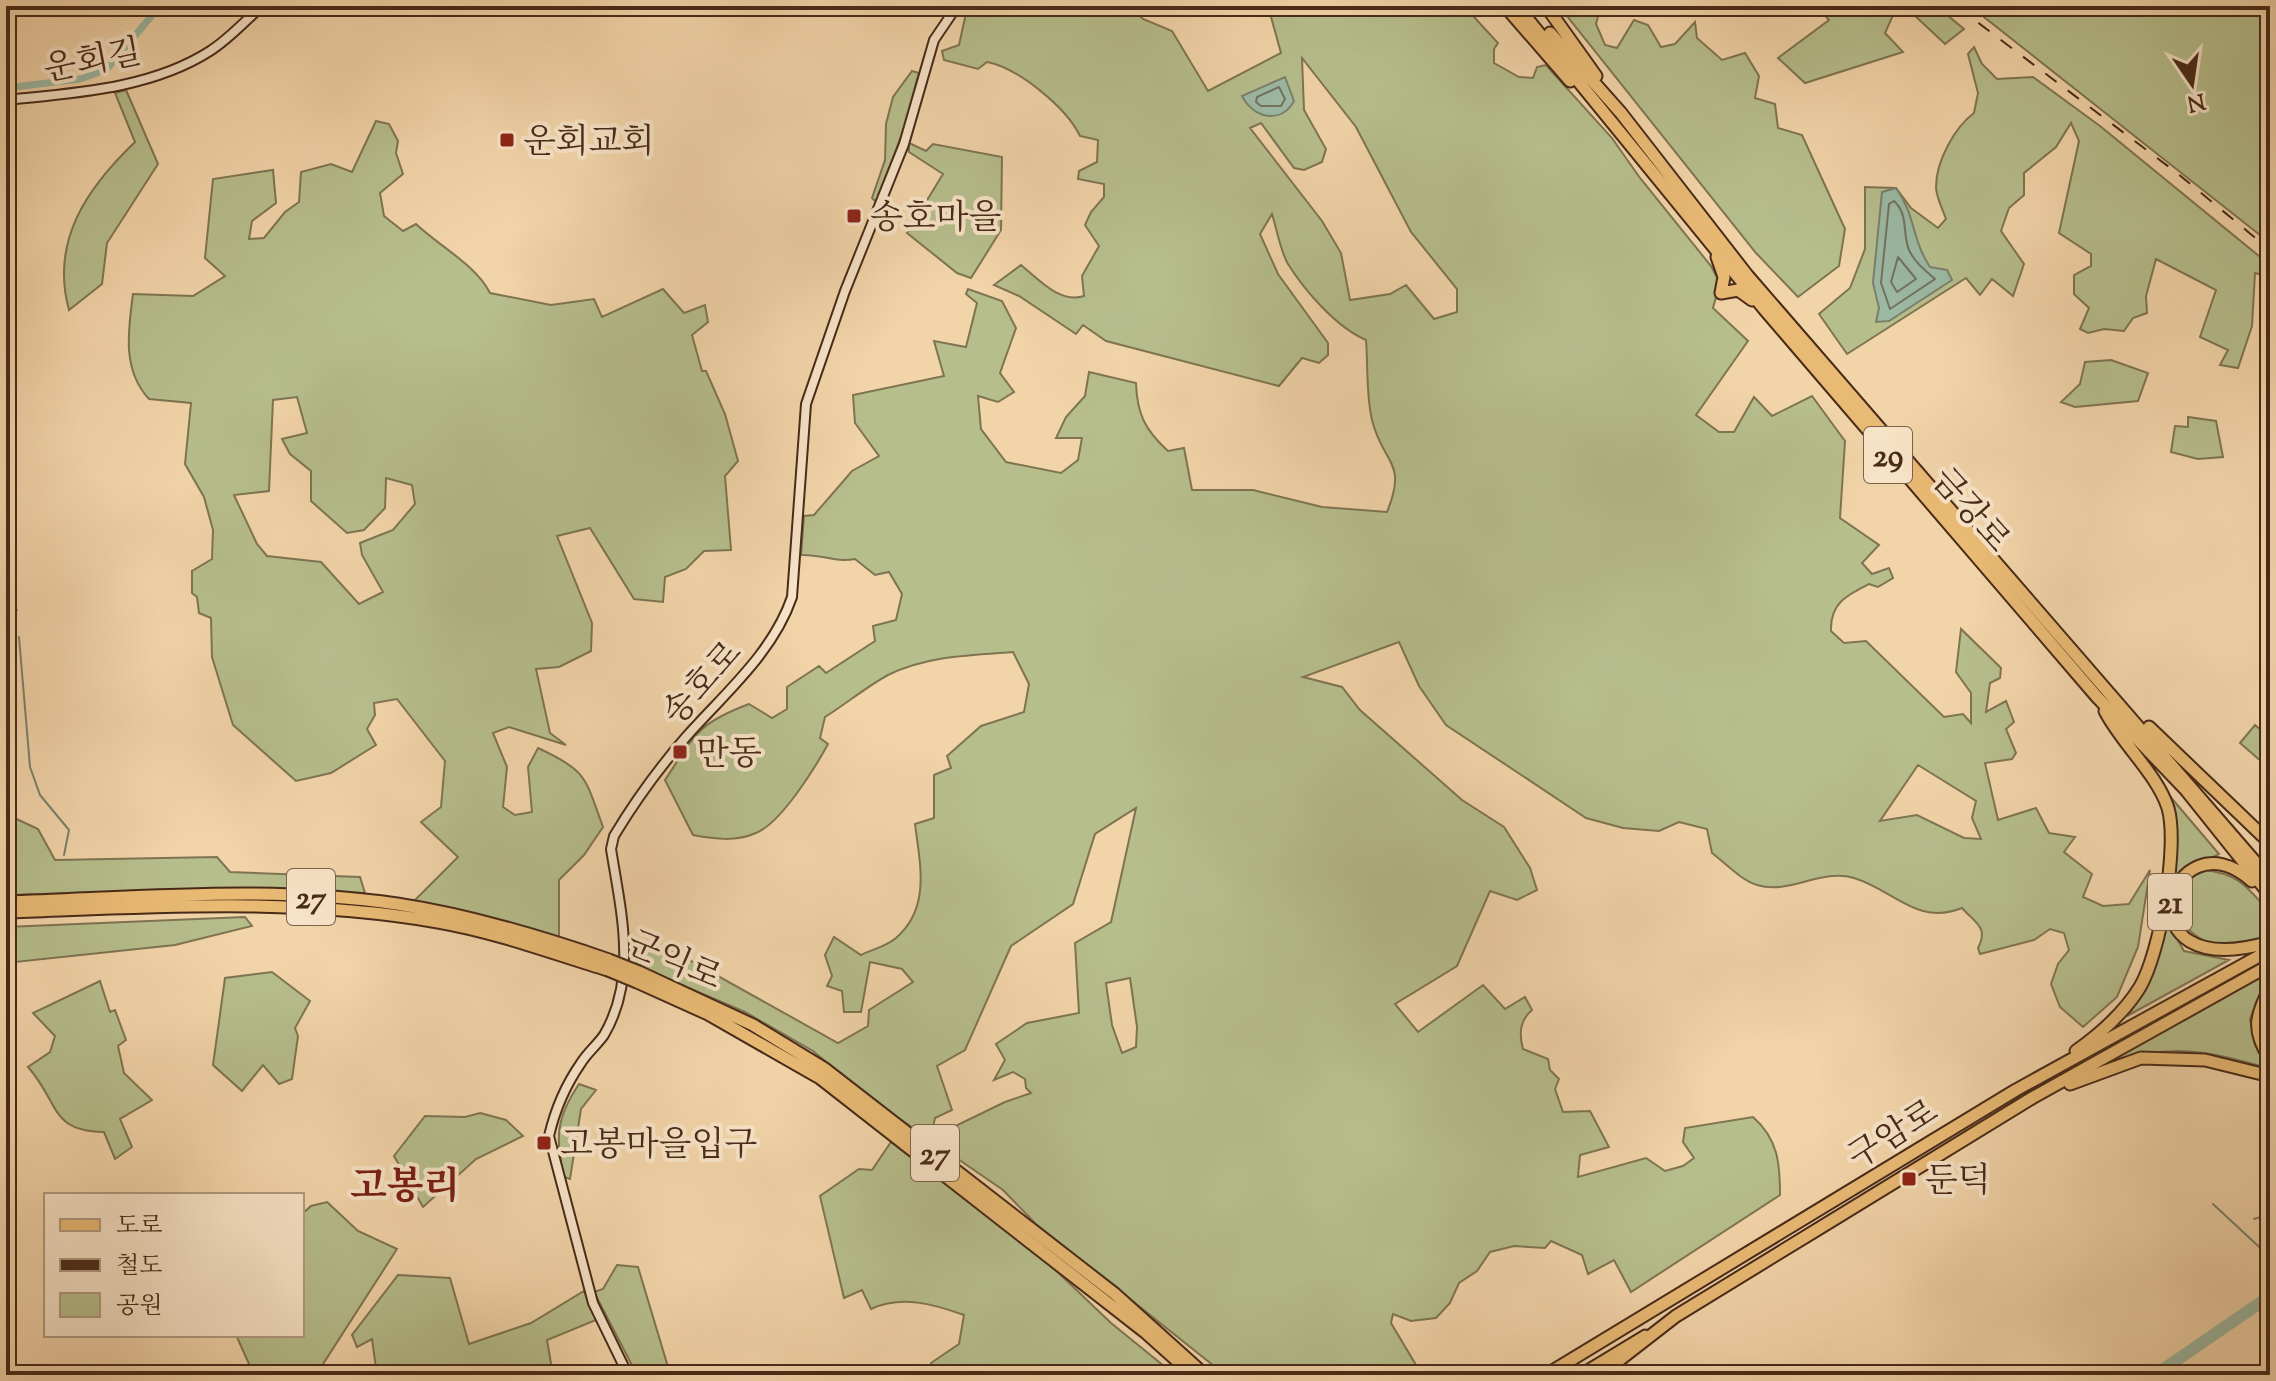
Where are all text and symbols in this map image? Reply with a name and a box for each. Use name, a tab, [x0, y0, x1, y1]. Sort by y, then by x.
street label: 운회길	[40, 29, 146, 96]
north arrow	[2152, 44, 2232, 124]
text: N	[2183, 83, 2208, 118]
place label: 운회교회	[523, 119, 654, 168]
marker: 운회교회	[498, 131, 516, 149]
place label: 송호마을	[870, 195, 1002, 244]
marker: 송호마을	[845, 207, 863, 225]
road number: 29	[1864, 427, 1912, 483]
street label: 금강로	[1919, 458, 2020, 565]
street label: 송호로	[652, 631, 755, 737]
place label: 만동	[696, 731, 762, 780]
marker: 만동	[671, 743, 689, 761]
road number: 27	[287, 869, 335, 925]
road number: 21	[2148, 874, 2192, 930]
street label: 군익로	[619, 920, 729, 1004]
street label: 구암로	[1839, 1089, 1949, 1183]
place label: 고봉마을입구	[560, 1122, 757, 1171]
road number: 27	[911, 1125, 959, 1181]
marker: 고봉마을입구	[535, 1134, 553, 1152]
place label: 둔덕	[1925, 1158, 1991, 1207]
district label: 고봉리	[350, 1162, 460, 1216]
marker: 둔덕	[1900, 1170, 1918, 1188]
legend	[44, 1193, 304, 1337]
text: 도로	[116, 1210, 162, 1244]
text: 철도	[116, 1250, 162, 1284]
text: 공원	[116, 1290, 162, 1324]

